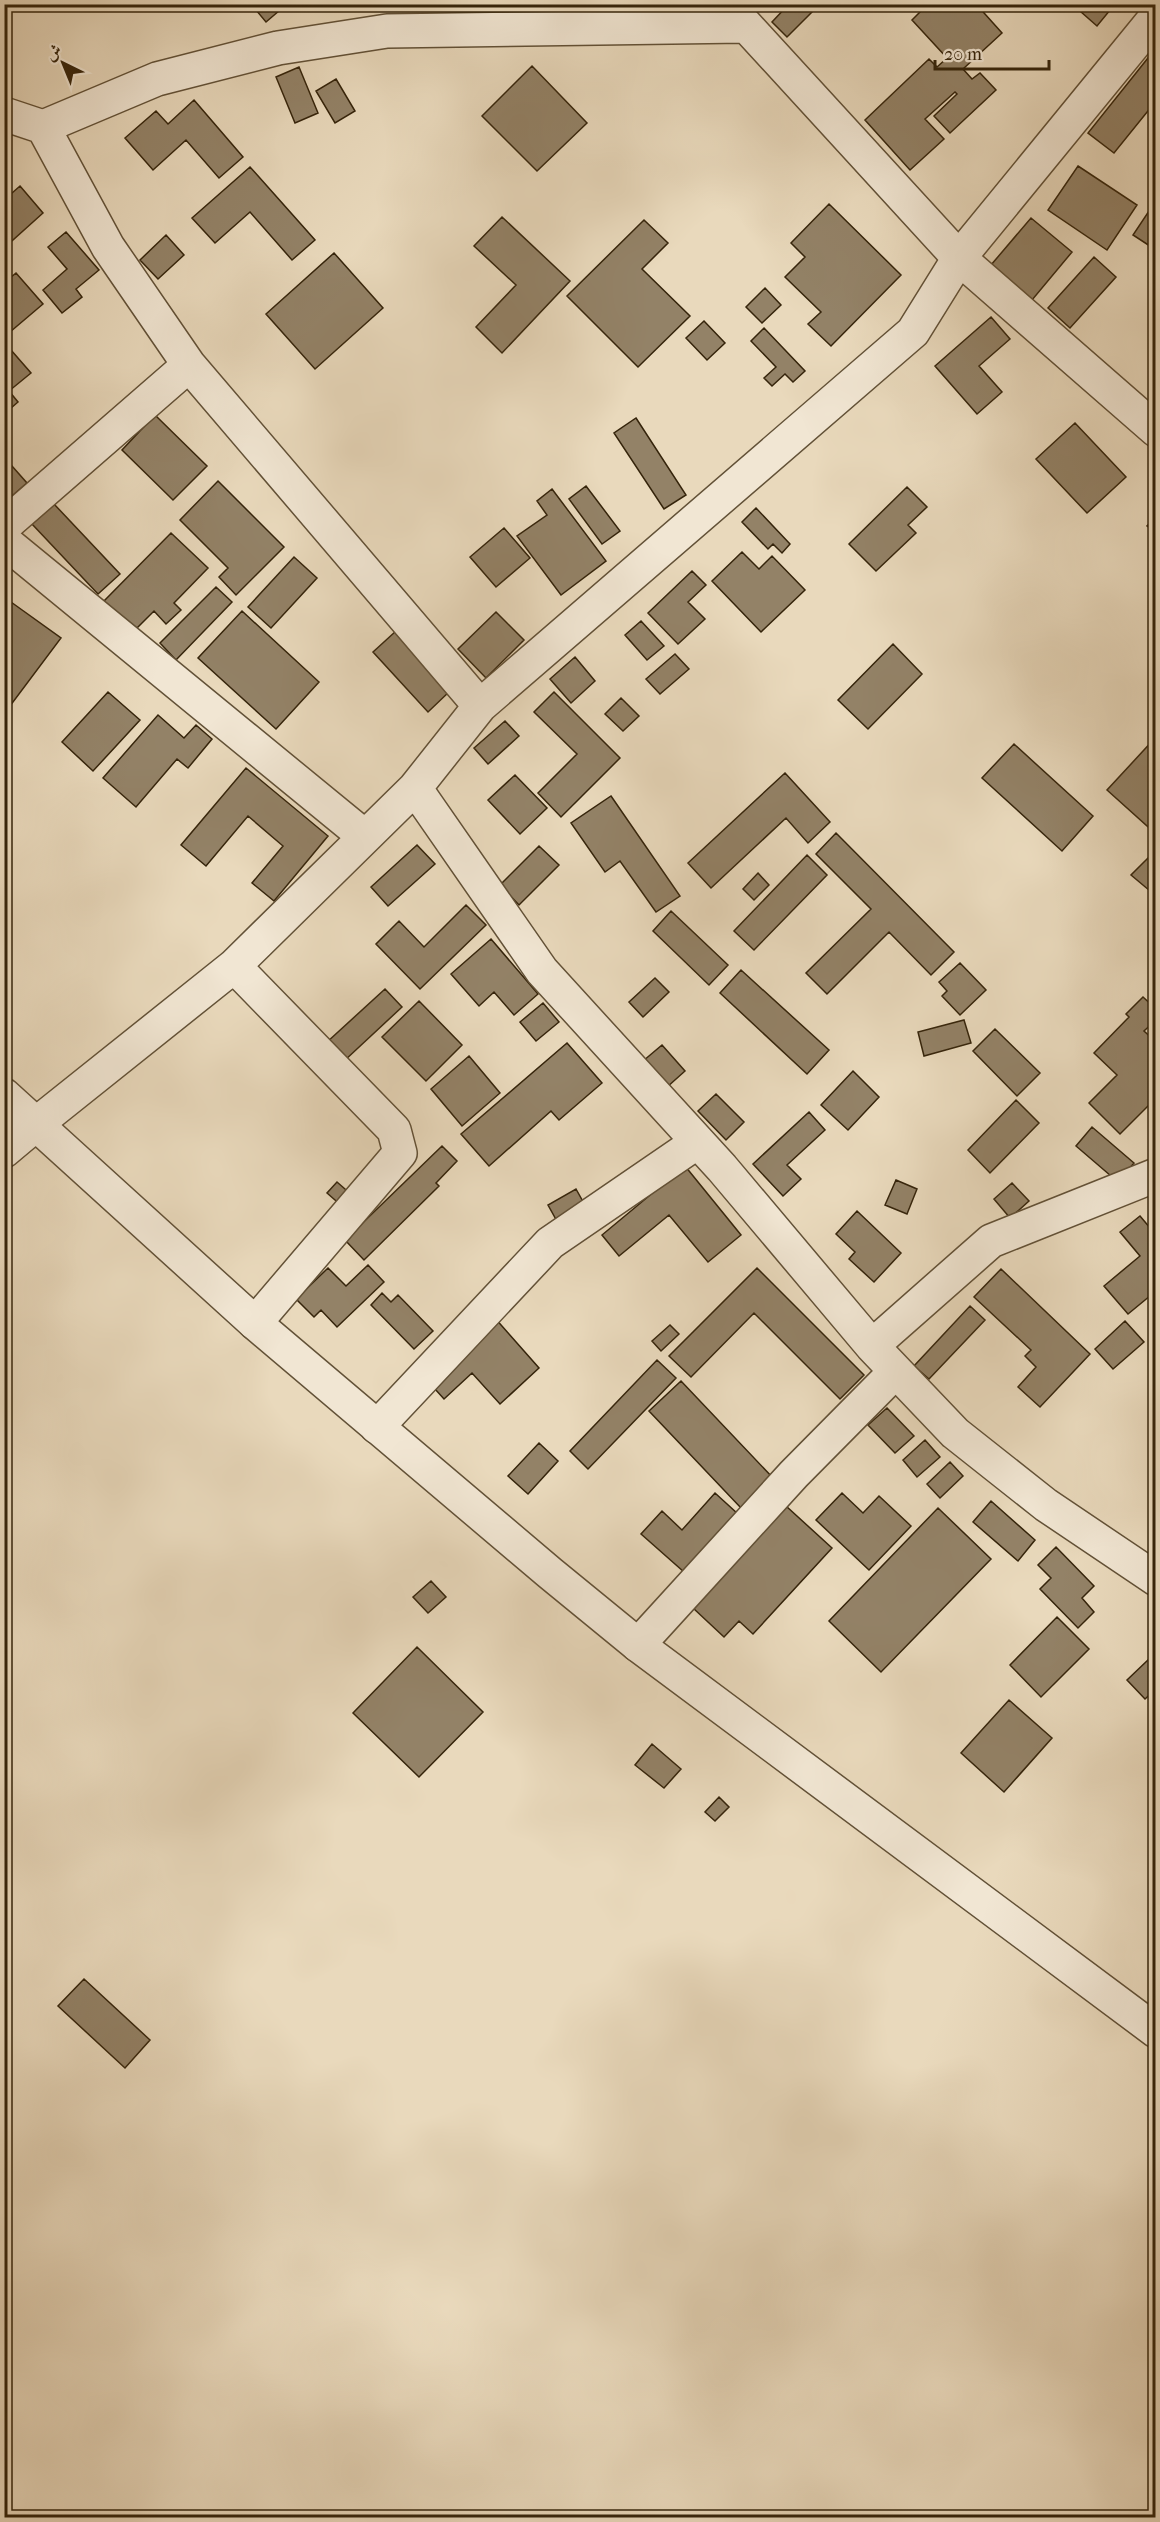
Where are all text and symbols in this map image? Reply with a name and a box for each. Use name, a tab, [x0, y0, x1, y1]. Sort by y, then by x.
north arrow	[33, 33, 93, 93]
scale bar	[935, 33, 1049, 71]
text: ش	[41, 40, 65, 65]
text: 20 m	[944, 44, 982, 65]

